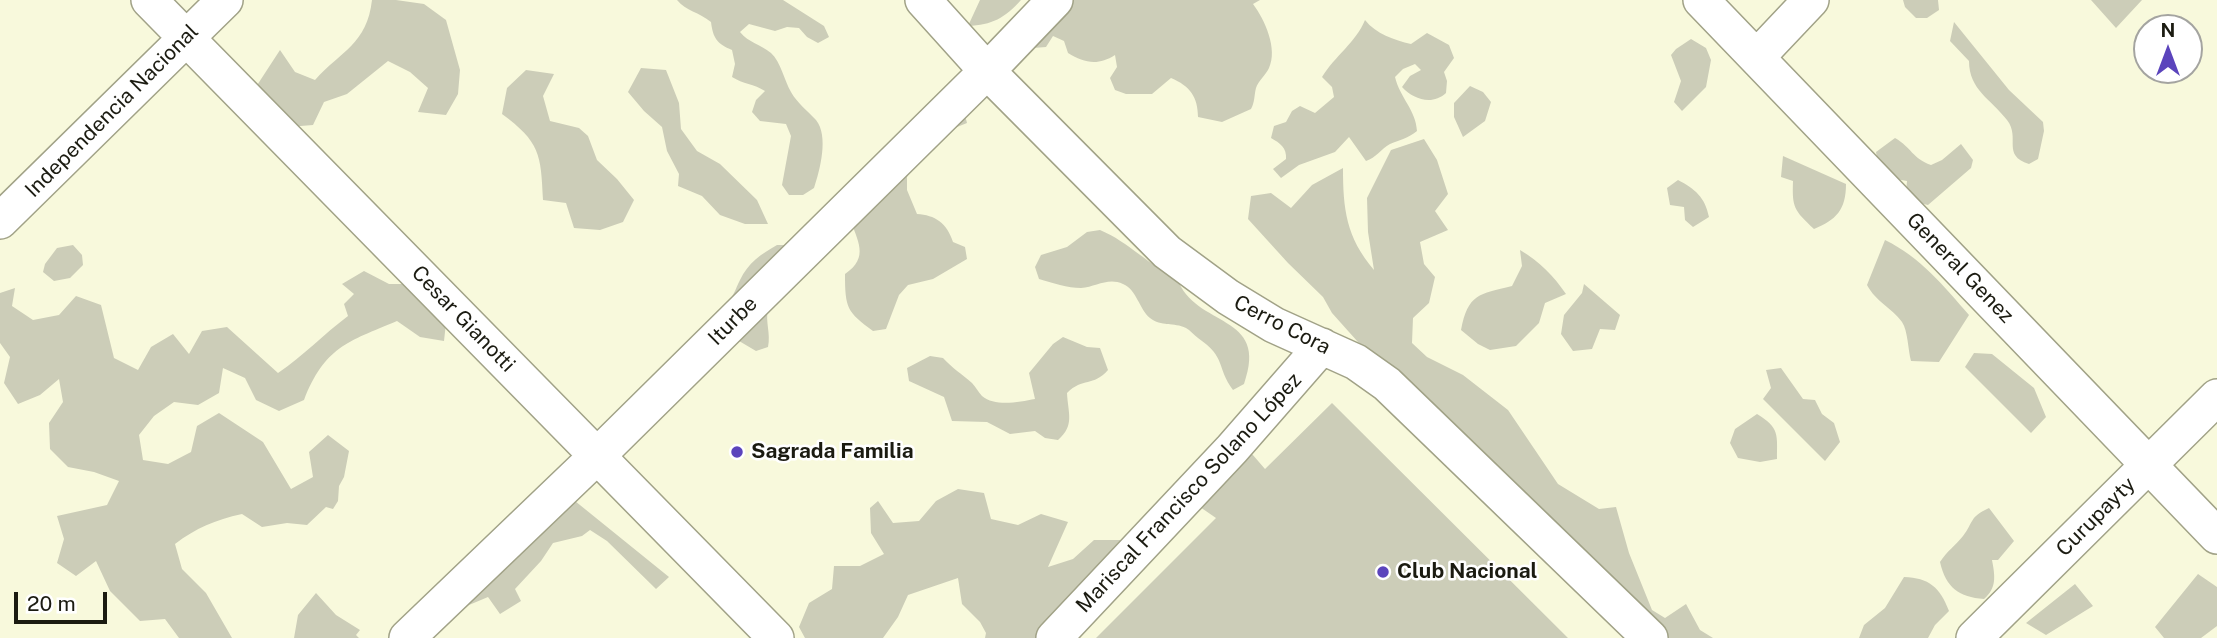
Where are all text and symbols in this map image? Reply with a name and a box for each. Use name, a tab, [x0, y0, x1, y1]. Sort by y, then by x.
north arrow	[2133, 14, 2203, 84]
street label: Independencia Nacional	[20, 19, 204, 203]
text: N	[2161, 19, 2175, 41]
street label: General Genez	[1901, 208, 2019, 328]
street label: Cesar Gianotti	[406, 261, 520, 377]
street label: Cerro Cora	[1229, 290, 1335, 360]
street label: Iturbe	[703, 291, 763, 351]
street label: Mariscal Francisco Solano López	[1071, 368, 1307, 618]
place label: Sagrada Familia	[751, 439, 914, 465]
marker: Sagrada Familia	[729, 444, 745, 460]
street label: Curupayty	[2051, 472, 2141, 562]
place label: Club Nacional	[1397, 559, 1537, 585]
marker: Club Nacional	[1375, 564, 1391, 580]
scale bar	[18, 578, 110, 622]
text: 20 m	[27, 591, 76, 616]

